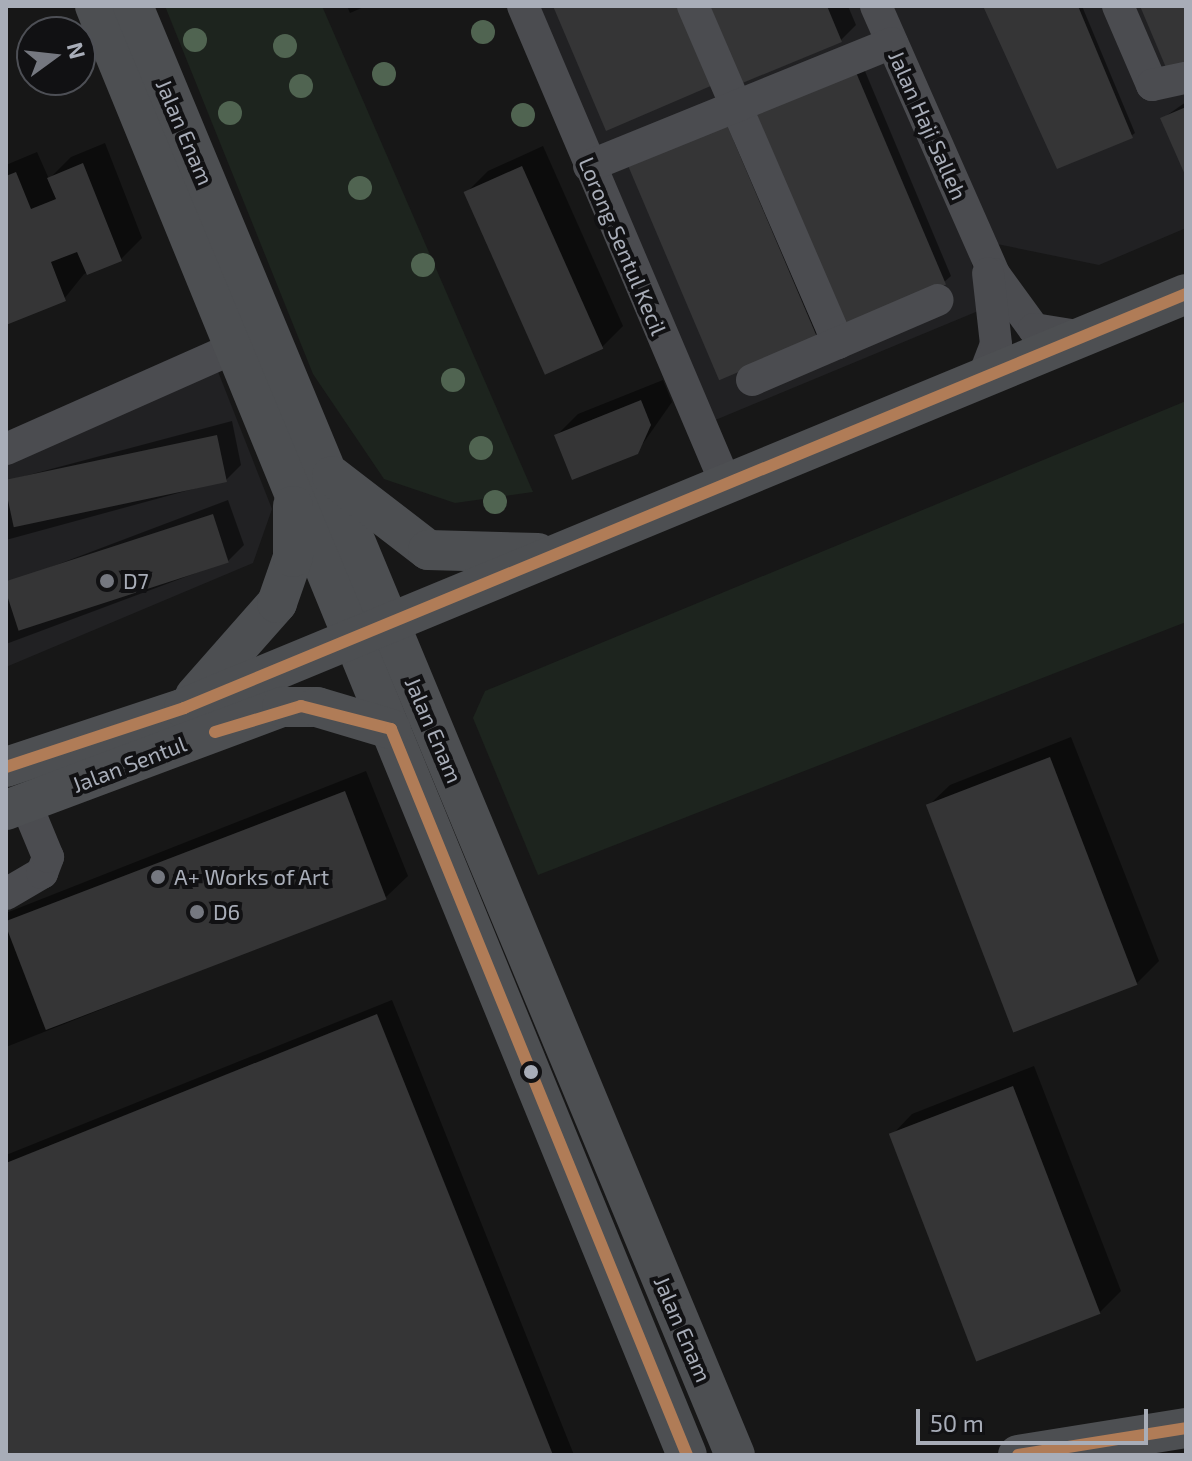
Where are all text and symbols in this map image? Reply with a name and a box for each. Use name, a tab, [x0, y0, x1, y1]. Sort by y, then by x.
north arrow	[16, 16, 96, 96]
text: N	[63, 39, 92, 61]
street label: Jalan Haji Salleh	[883, 46, 973, 204]
street label: Jalan Enam	[151, 75, 219, 189]
street label: Lorong Sentul Kecil	[573, 153, 673, 339]
place label: D7	[123, 568, 149, 594]
marker: D7	[98, 572, 116, 590]
street label: Jalan Enam	[400, 673, 468, 787]
street label: Jalan Sentul	[68, 730, 190, 798]
place label: A+ Works of Art	[174, 864, 330, 890]
marker: A+ Works of Art	[149, 868, 167, 886]
place label: D6	[213, 899, 240, 925]
marker: D6	[188, 903, 206, 921]
unlabelled marker	[523, 1064, 539, 1080]
street label: Jalan Enam	[649, 1272, 717, 1386]
scale bar	[920, 1393, 1152, 1443]
text: 50 m	[930, 1408, 984, 1437]

